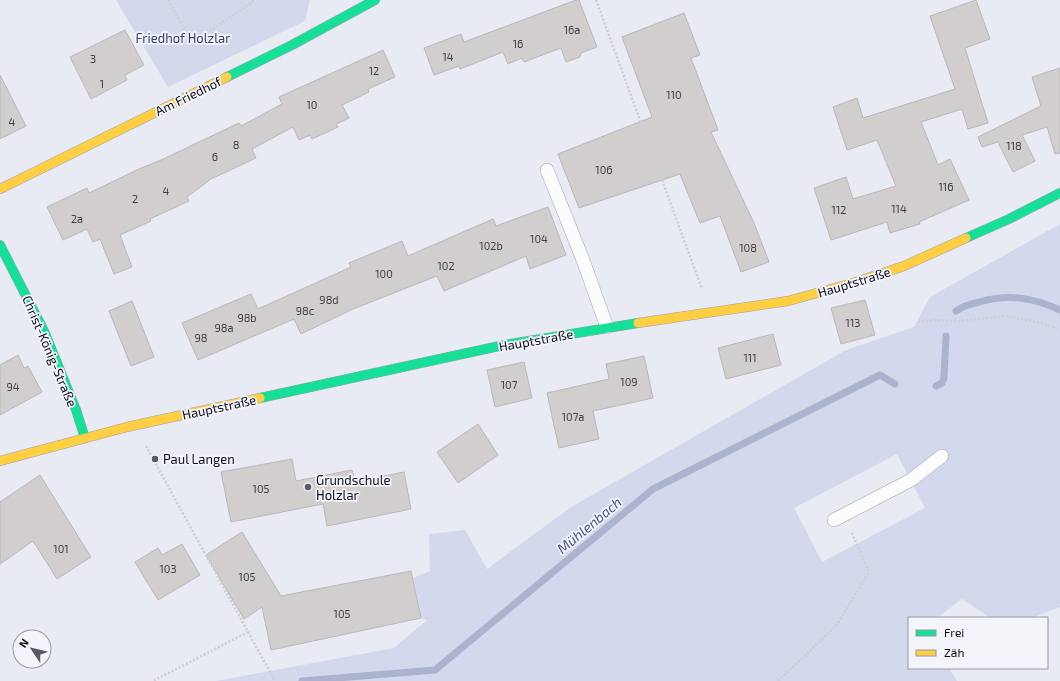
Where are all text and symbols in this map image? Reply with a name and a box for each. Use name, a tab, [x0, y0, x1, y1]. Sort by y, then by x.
house number: 16a	[564, 23, 580, 36]
park label: Friedhof Holzlar	[136, 30, 230, 46]
house number: 16	[513, 37, 523, 50]
house number: 14	[442, 50, 454, 63]
house number: 3	[90, 52, 96, 65]
house number: 12	[369, 64, 379, 77]
street label: Am Friedhof	[152, 73, 225, 119]
house number: 1	[100, 77, 104, 90]
house number: 110	[666, 88, 682, 101]
house number: 10	[306, 98, 318, 111]
house number: 4	[9, 115, 16, 128]
house number: 8	[233, 138, 239, 151]
house number: 118	[1006, 139, 1022, 152]
house number: 6	[212, 150, 218, 163]
house number: 106	[595, 163, 613, 176]
house number: 116	[938, 180, 954, 193]
house number: 4	[163, 184, 170, 197]
house number: 2	[132, 192, 138, 205]
house number: 114	[891, 202, 907, 215]
house number: 112	[832, 203, 846, 216]
house number: 2a	[71, 212, 83, 225]
house number: 104	[530, 232, 548, 245]
house number: 102b	[479, 239, 503, 252]
house number: 108	[739, 241, 757, 254]
house number: 102	[437, 259, 455, 272]
street label: Hauptstraße	[816, 263, 892, 301]
house number: 100	[375, 267, 393, 280]
street label: Christ-König-Straße	[19, 293, 81, 409]
house number: 98d	[319, 293, 339, 306]
house number: 98c	[296, 304, 314, 317]
house number: 98b	[237, 311, 257, 324]
house number: 113	[846, 316, 860, 329]
house number: 98a	[214, 321, 234, 334]
street label: Hauptstraße	[497, 326, 575, 354]
house number: 98	[195, 331, 207, 344]
house number: 111	[743, 351, 757, 364]
house number: 109	[620, 375, 638, 388]
house number: 107	[501, 378, 518, 391]
house number: 94	[6, 380, 20, 393]
street label: Hauptstraße	[180, 391, 258, 423]
house number: 107a	[562, 410, 584, 423]
place label: Paul Langen	[163, 451, 235, 467]
marker: Paul Langen	[150, 454, 160, 464]
place label: Grundschule Holzlar	[316, 472, 391, 503]
house number: 105	[253, 482, 270, 495]
marker: Grundschule Holzlar	[303, 482, 313, 492]
water label: Mühlenbach	[553, 493, 625, 557]
house number: 101	[53, 542, 69, 555]
house number: 103	[159, 562, 177, 575]
house number: 105	[239, 570, 256, 583]
house number: 105	[334, 607, 351, 620]
legend	[908, 617, 1048, 669]
text: Frei	[944, 625, 964, 639]
north arrow	[12, 629, 52, 669]
text: N	[16, 636, 31, 650]
text: Zäh	[944, 645, 964, 659]

